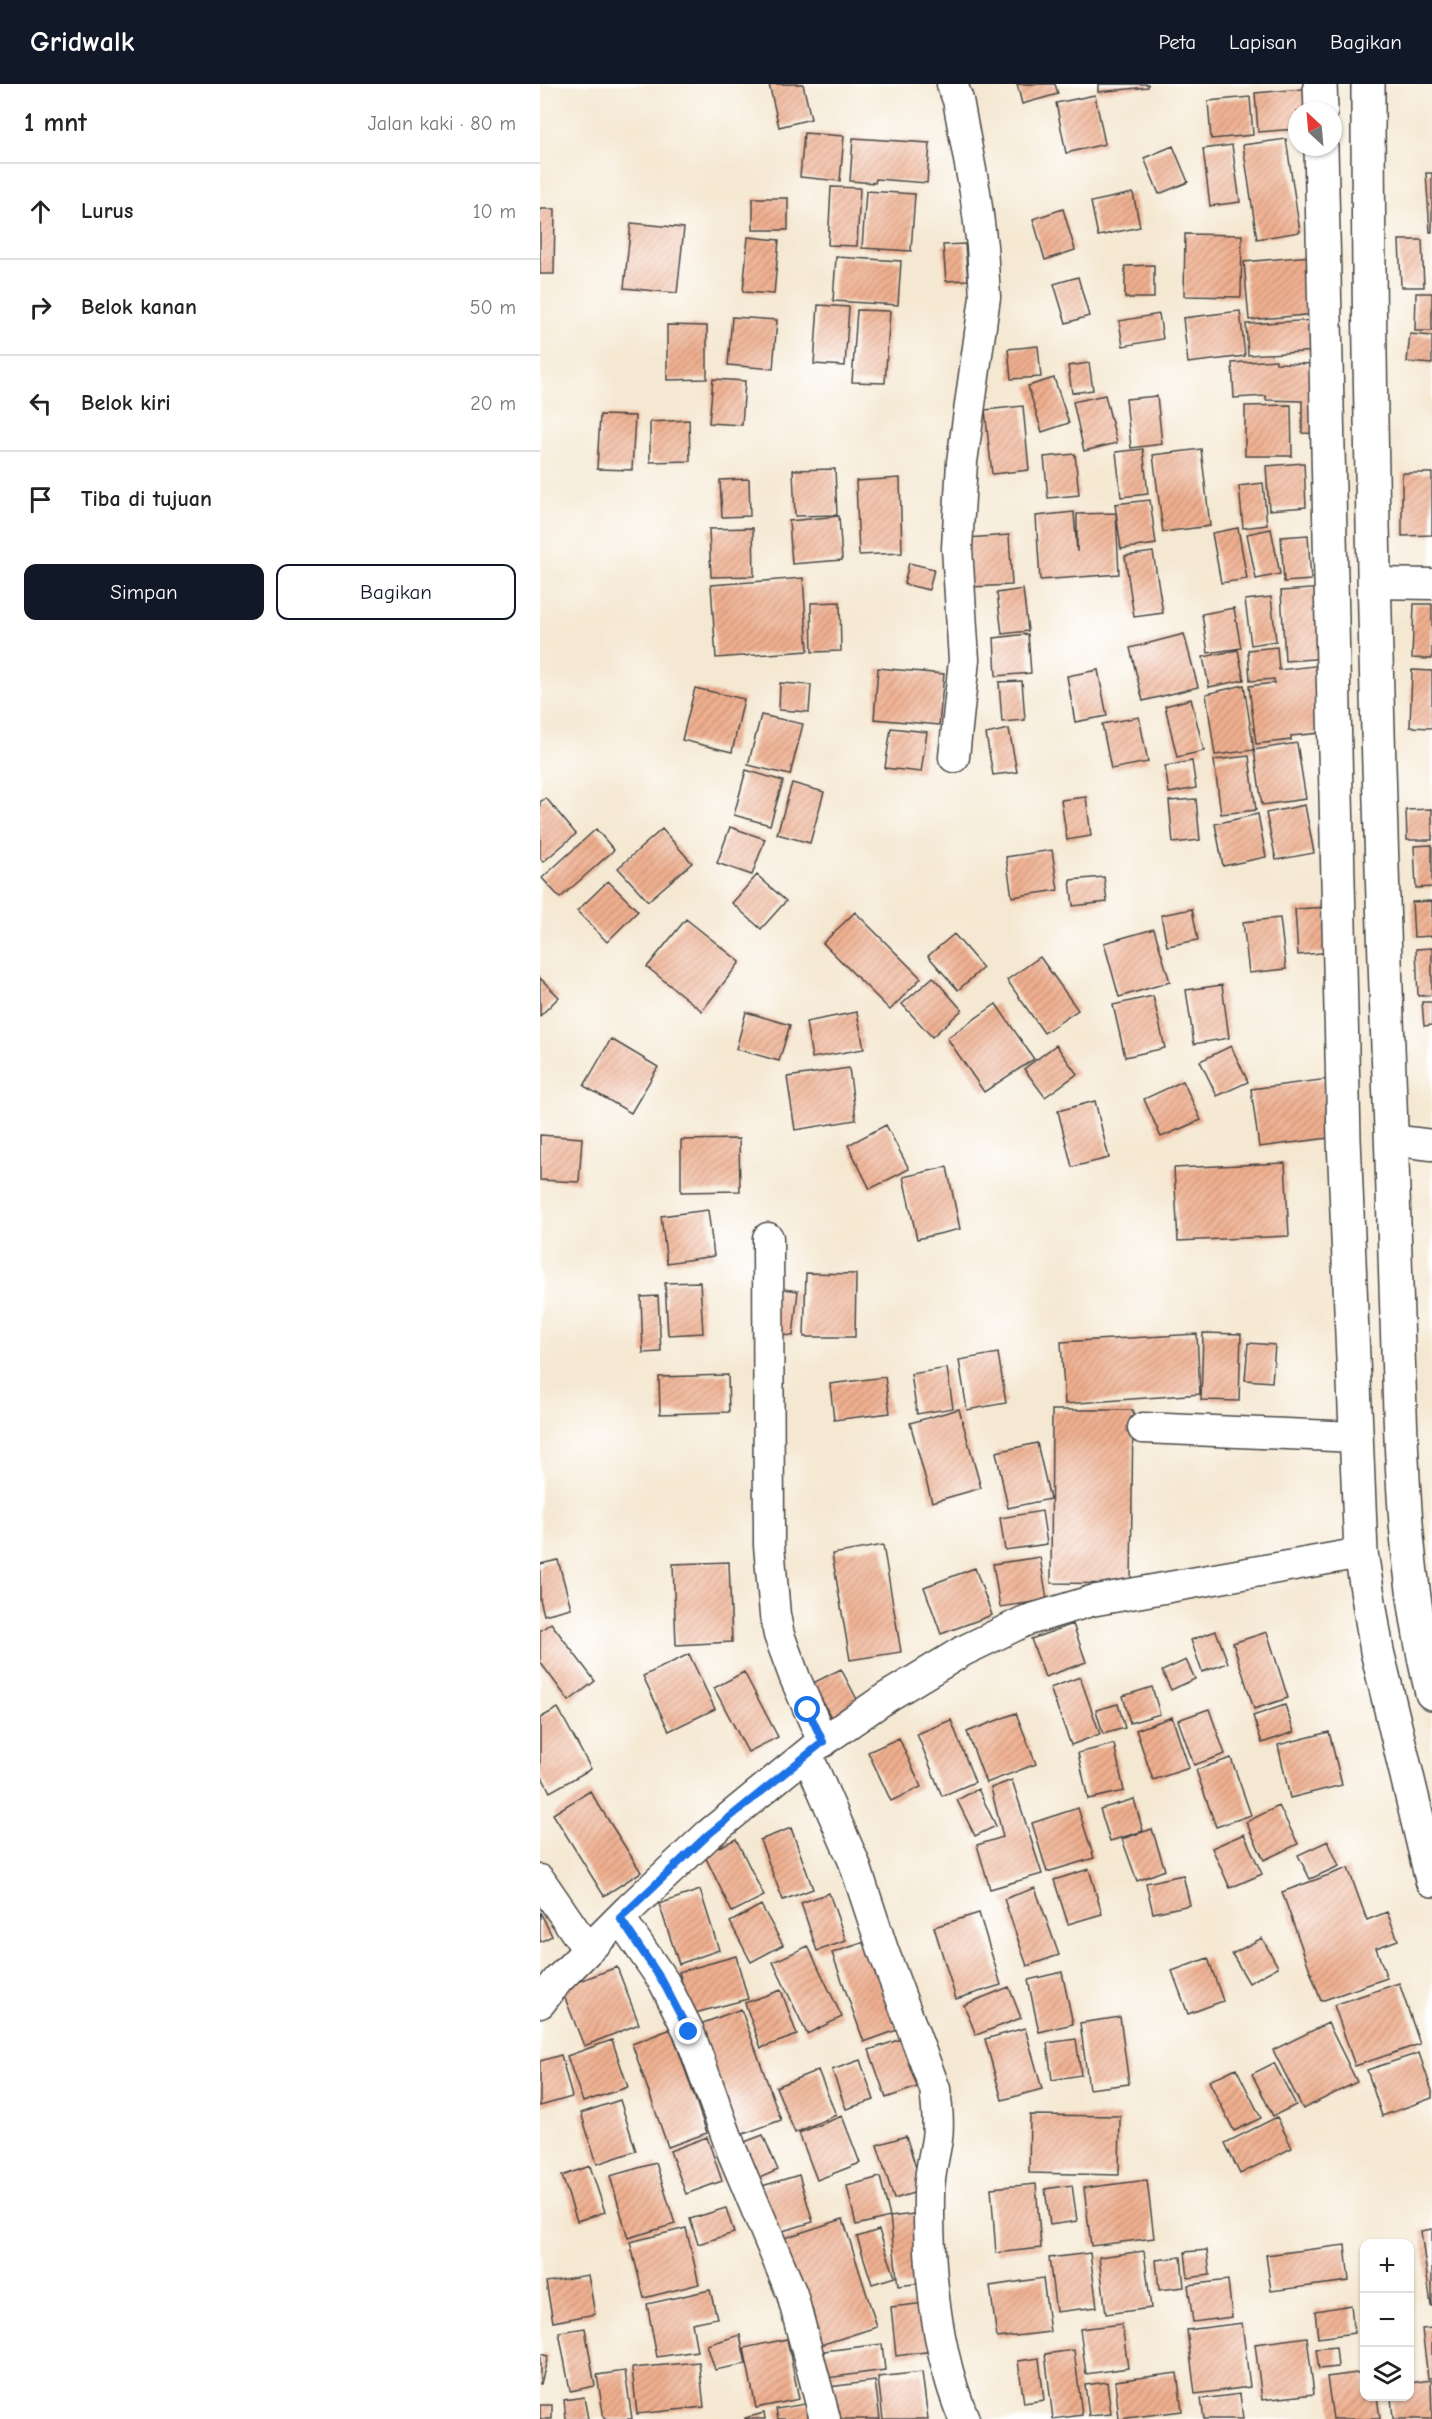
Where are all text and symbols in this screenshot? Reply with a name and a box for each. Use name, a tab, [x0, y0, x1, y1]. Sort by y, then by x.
text: Gridwalk	[30, 26, 134, 58]
text: Peta	[1158, 30, 1196, 54]
text: Lapisan	[1229, 30, 1297, 54]
text: Bagikan	[1330, 30, 1402, 54]
north arrow	[1288, 102, 1342, 156]
text: 1 mnt	[24, 108, 87, 138]
text: Jalan kaki · 80 m	[368, 112, 516, 135]
icon: ahead	[24, 195, 57, 228]
text: Lurus	[81, 198, 133, 224]
text: 10 m	[473, 200, 516, 223]
icon: right	[24, 291, 57, 324]
text: Belok kanan	[81, 294, 197, 320]
text: 50 m	[470, 296, 516, 319]
icon: left	[24, 387, 57, 420]
text: Belok kiri	[81, 390, 171, 416]
text: 20 m	[470, 392, 516, 415]
icon: arrive	[24, 483, 57, 516]
text: Tiba di tujuan	[81, 486, 212, 512]
button: Simpan	[24, 564, 264, 620]
button: Bagikan	[276, 564, 516, 620]
route start	[794, 1696, 820, 1722]
route end	[675, 2018, 701, 2044]
map controls	[1360, 2239, 1414, 2401]
button: +	[1360, 2239, 1414, 2293]
button: −	[1360, 2293, 1414, 2347]
button: layers	[1360, 2347, 1414, 2401]

